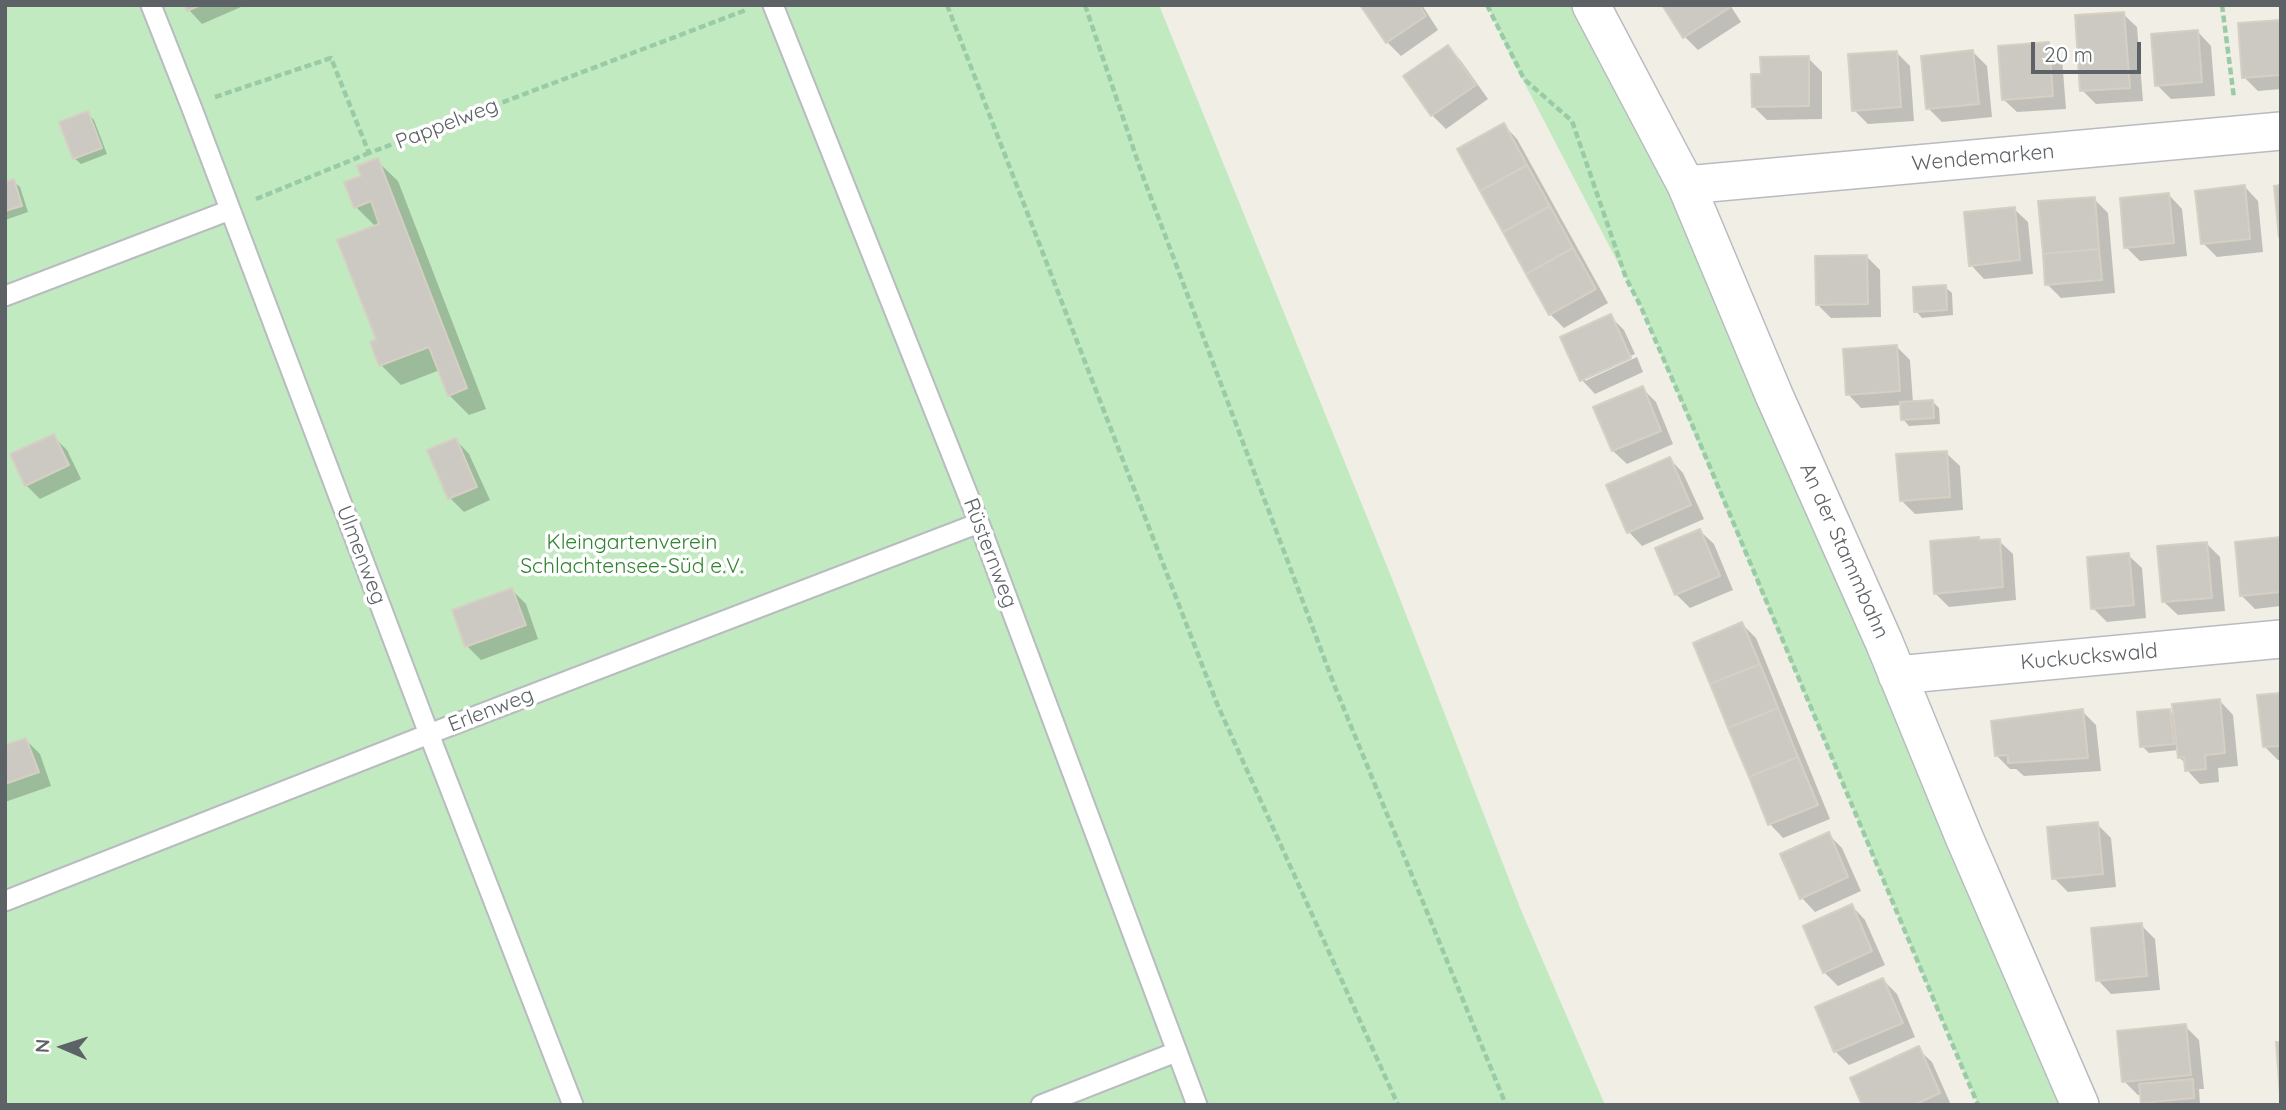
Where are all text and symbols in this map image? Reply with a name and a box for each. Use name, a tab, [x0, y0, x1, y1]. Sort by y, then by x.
scale bar	[2034, 28, 2144, 72]
text: 20 m	[2044, 41, 2093, 67]
street label: Pappelweg	[392, 93, 502, 155]
street label: Wendemarken	[1911, 139, 2055, 177]
street label: An der Stammbahn	[1794, 459, 1894, 643]
street label: Rüsternweg	[958, 495, 1022, 611]
street label: Ulmenweg	[331, 502, 391, 608]
park label: Kleingartenverein Schlachtensee-Süd e.V.	[520, 530, 744, 580]
street label: Kuckuckswald	[2019, 638, 2159, 676]
street label: Erlenweg	[445, 682, 537, 738]
north arrow	[28, 1012, 98, 1082]
text: N	[30, 1038, 54, 1054]

